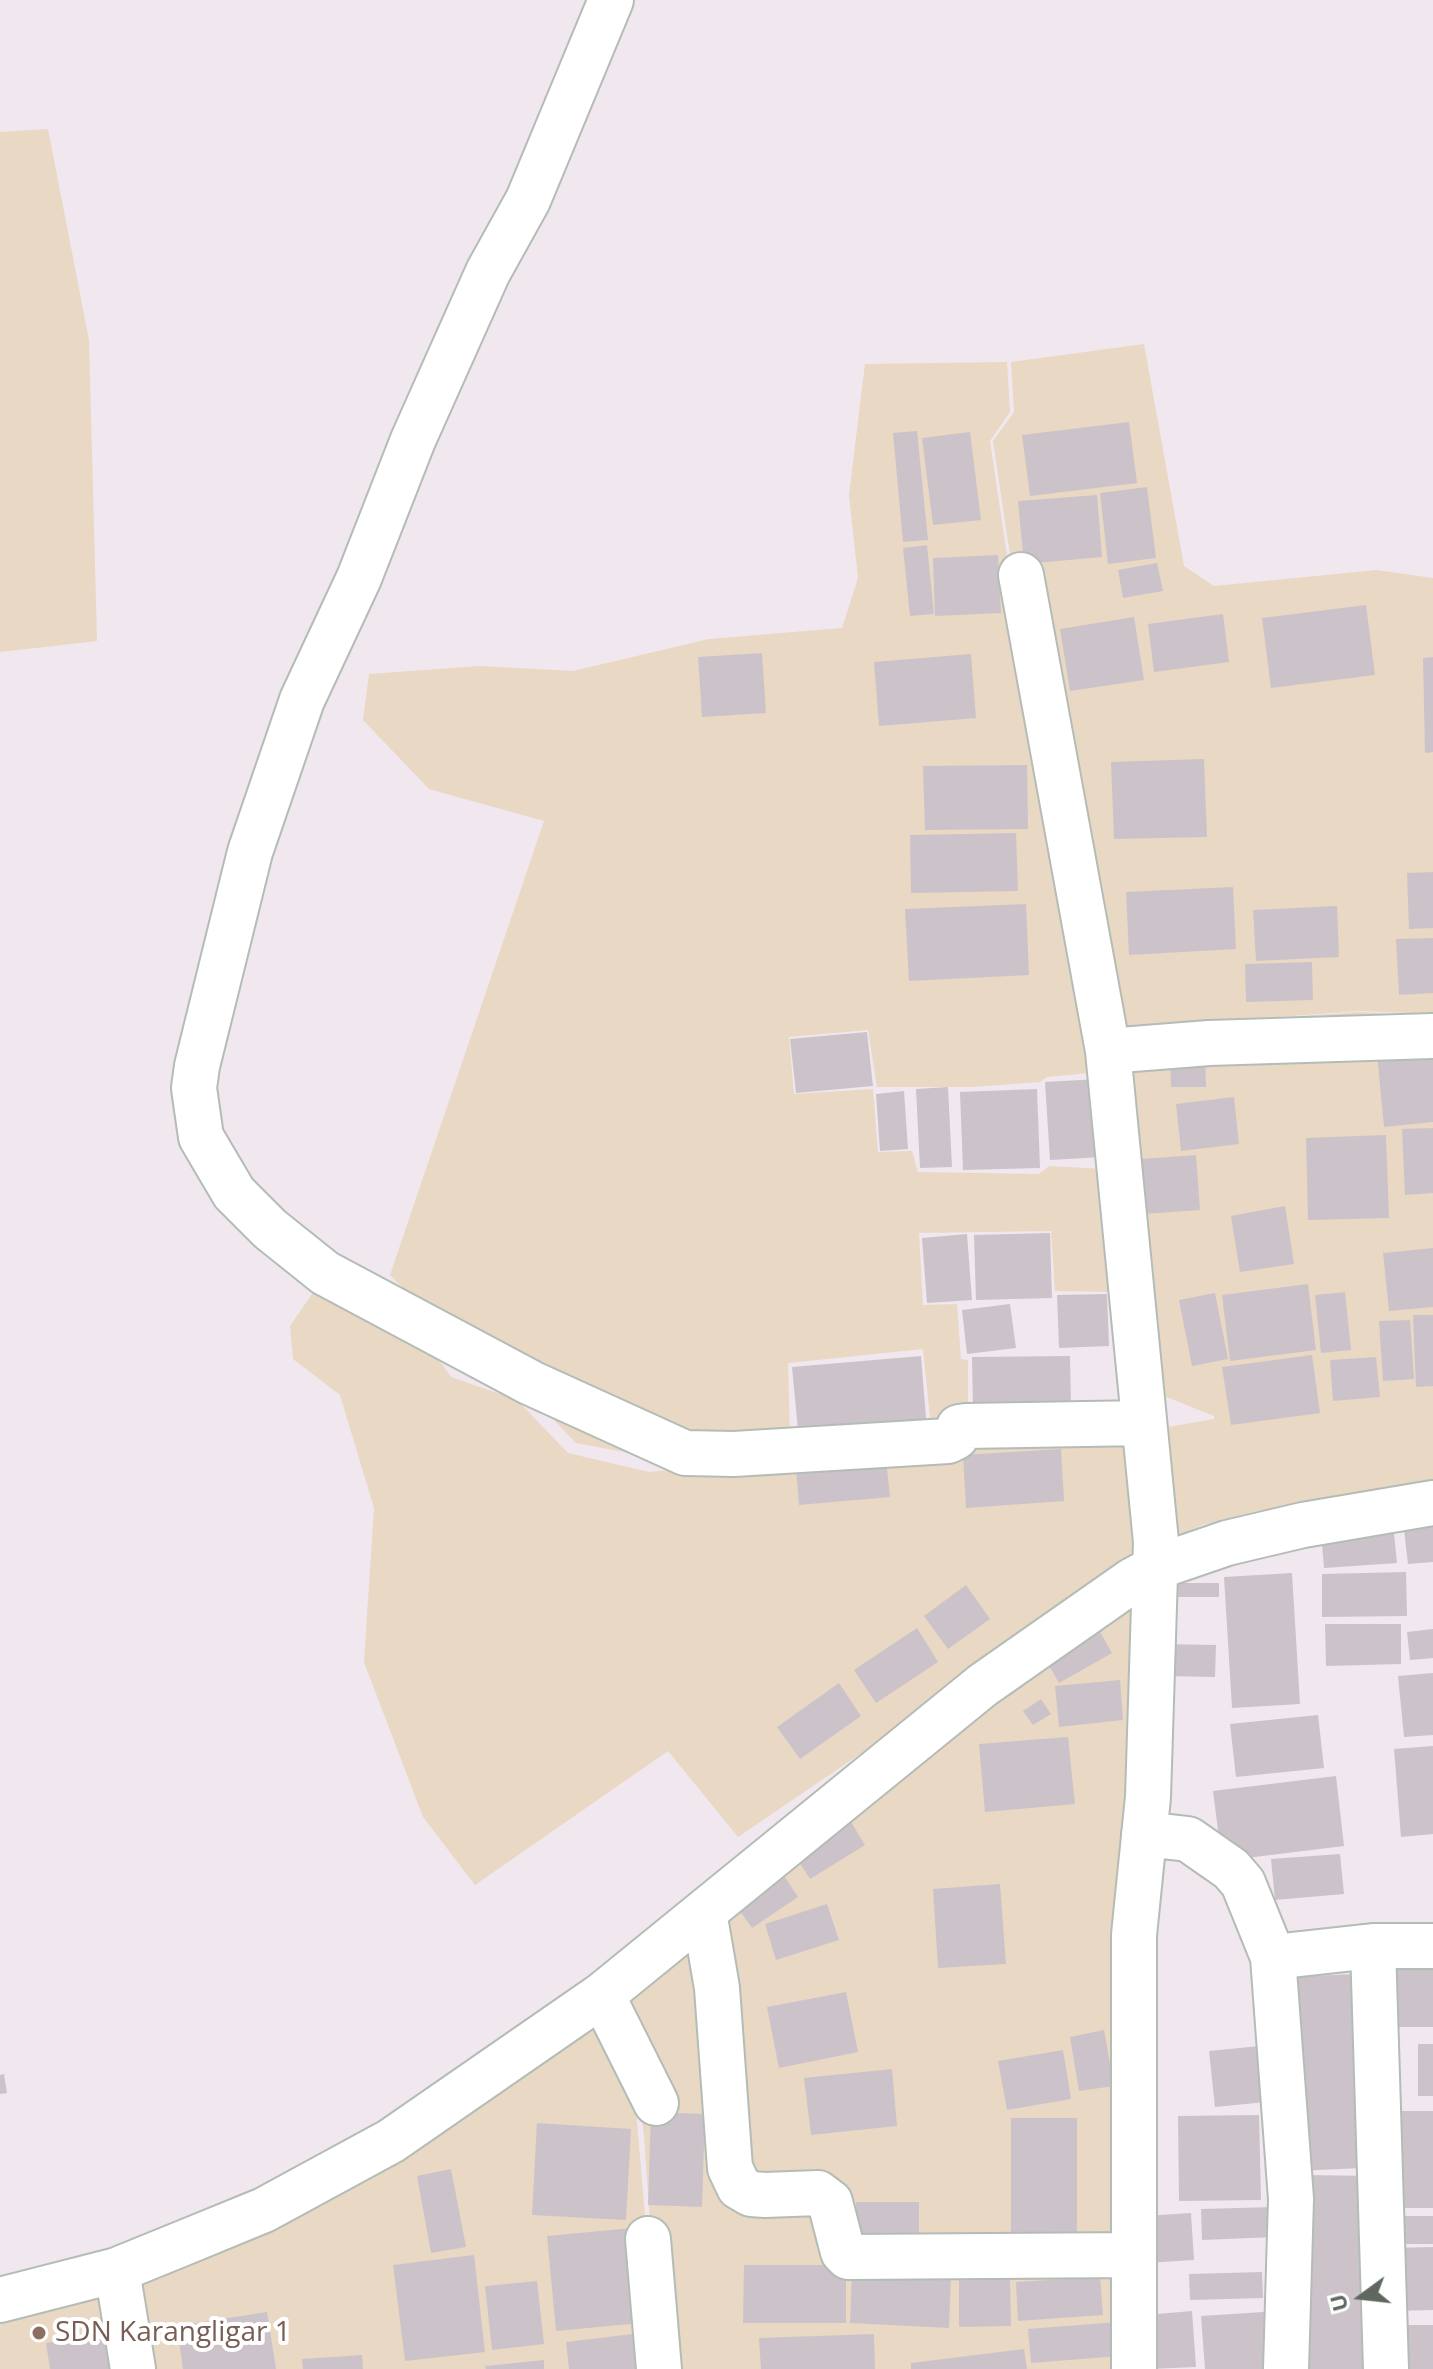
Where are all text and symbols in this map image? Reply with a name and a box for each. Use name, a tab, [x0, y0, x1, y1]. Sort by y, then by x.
north arrow	[1321, 2257, 1401, 2337]
text: U	[1321, 2291, 1354, 2315]
place label: SDN Karangligar 1	[55, 2316, 291, 2350]
marker: SDN Karangligar 1	[30, 2324, 48, 2342]

